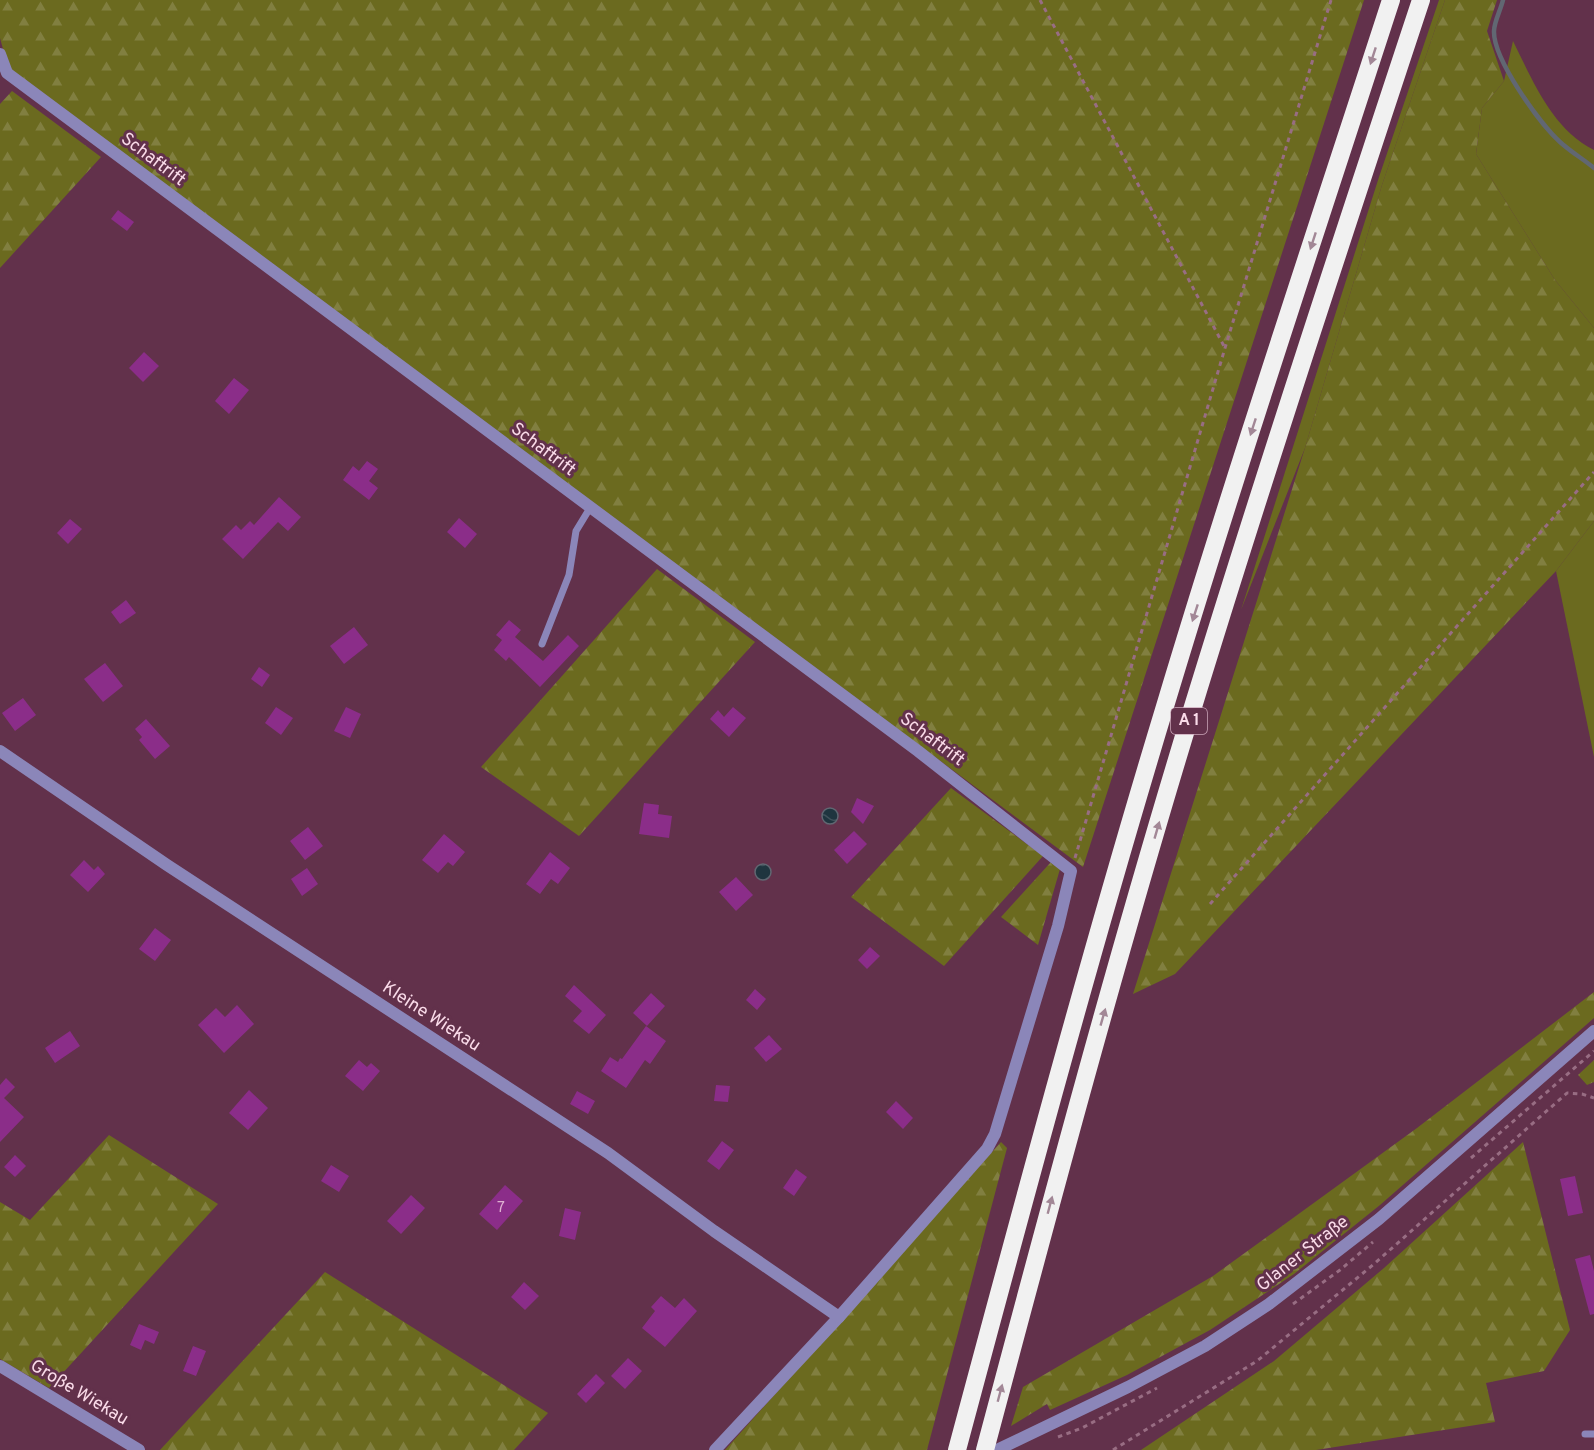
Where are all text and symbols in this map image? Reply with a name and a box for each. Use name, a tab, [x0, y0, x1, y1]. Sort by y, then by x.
one-way arrow	[1368, 47, 1378, 65]
street label: Schaftrift	[116, 128, 190, 192]
one-way arrow	[1307, 232, 1317, 250]
street label: Schaftrift	[506, 418, 580, 482]
one-way arrow	[1248, 418, 1257, 436]
one-way arrow	[1189, 604, 1199, 622]
street label: Schaftrift	[895, 708, 969, 772]
road number: A 1	[1171, 708, 1207, 734]
one-way arrow	[1153, 821, 1162, 839]
street label: Kleine Wiekau	[377, 977, 485, 1057]
one-way arrow	[1099, 1008, 1108, 1026]
one-way arrow	[1046, 1196, 1056, 1214]
house number: 7	[497, 1199, 505, 1218]
street label: Glaner Straße	[1252, 1211, 1354, 1297]
street label: Große Wiekau	[26, 1355, 132, 1431]
one-way arrow	[996, 1384, 1006, 1403]

